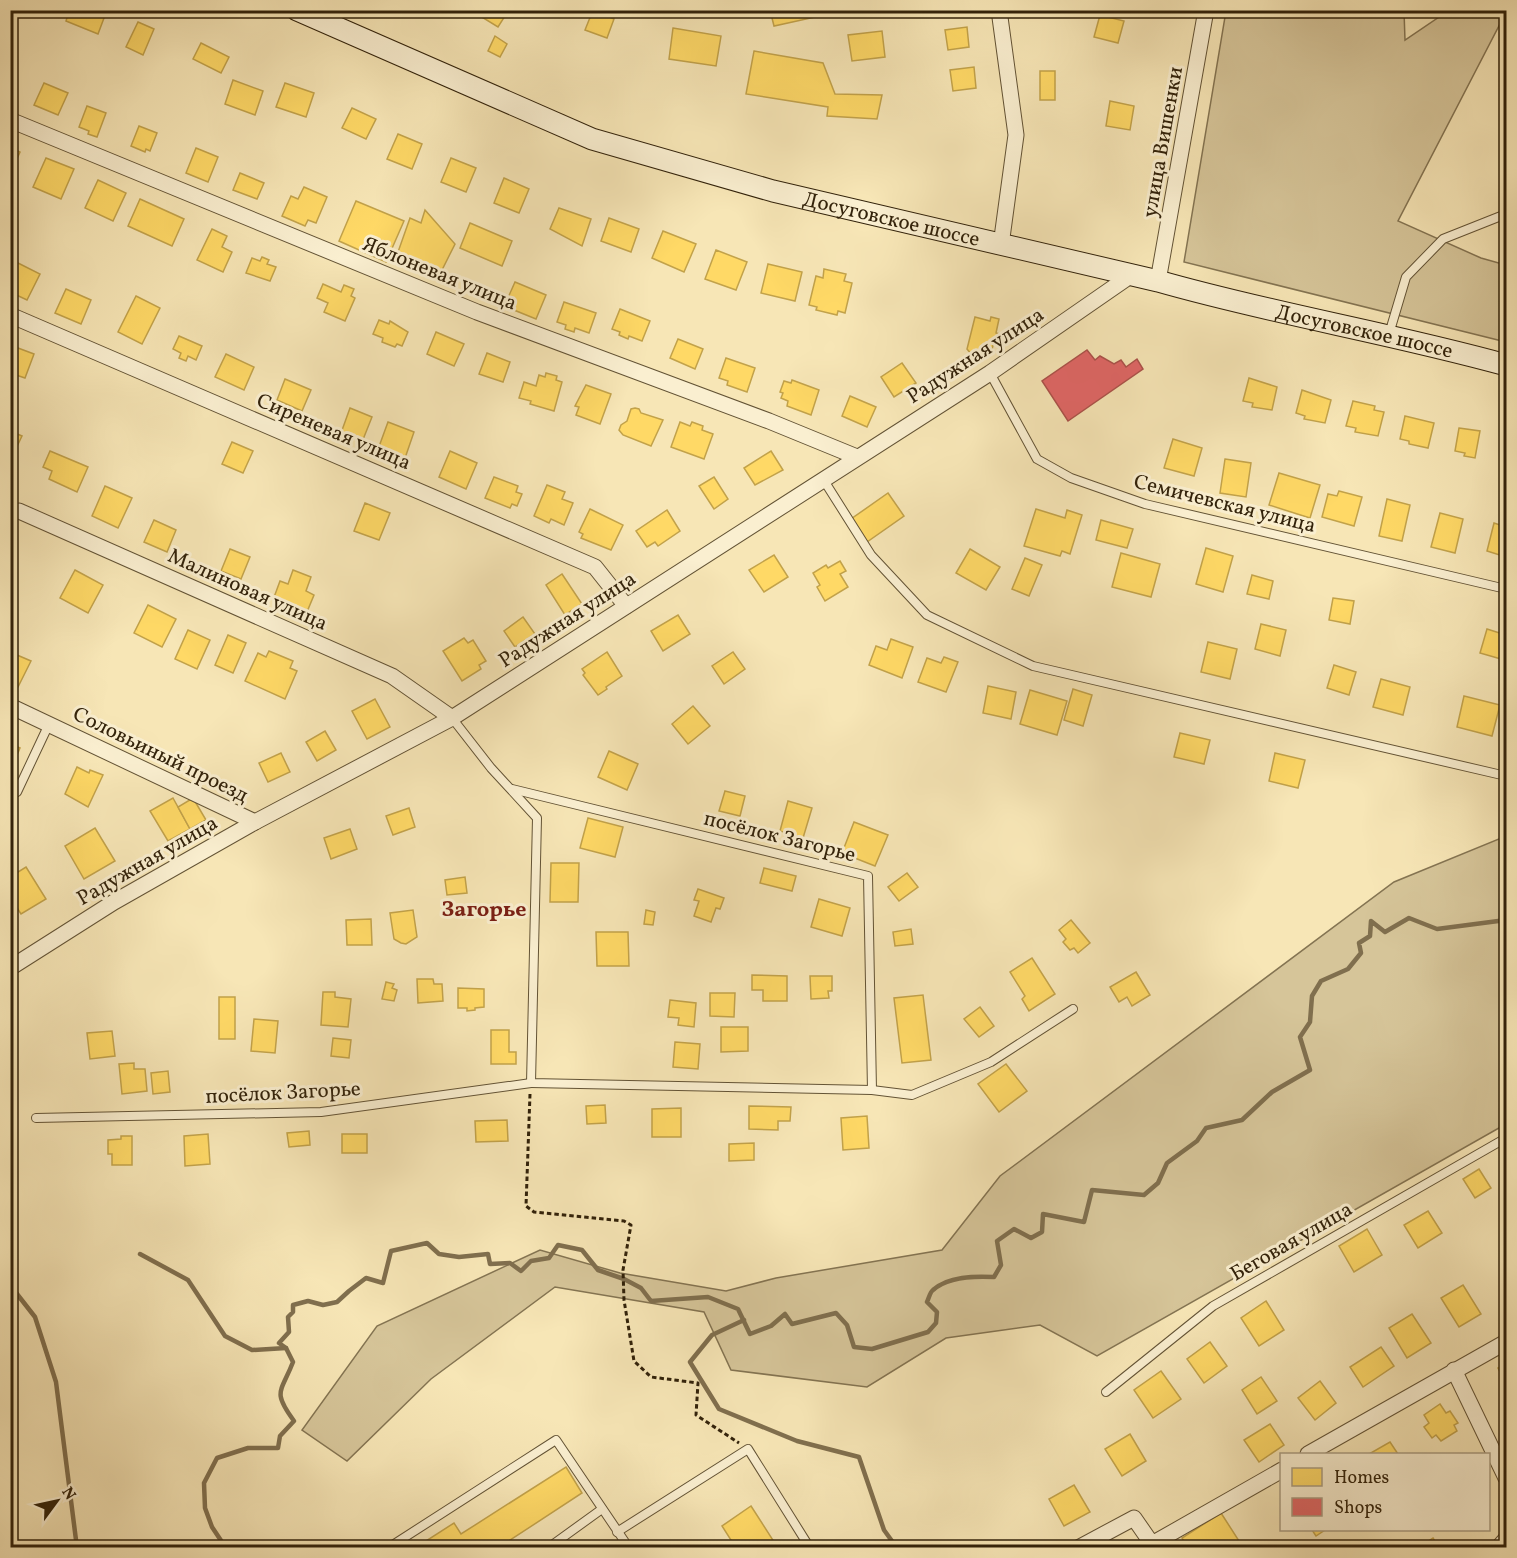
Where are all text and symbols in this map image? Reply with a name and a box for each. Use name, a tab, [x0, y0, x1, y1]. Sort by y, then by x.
street label: улица Вишенки	[1136, 64, 1191, 220]
street label: Досуговское шоссе	[800, 185, 983, 255]
street label: Яблоневая улица	[358, 230, 521, 319]
street label: Досуговское шоссе	[1273, 298, 1456, 367]
street label: Радужная улица	[901, 301, 1050, 412]
street label: Сиреневая улица	[252, 387, 415, 478]
street label: Семичевская улица	[1131, 468, 1319, 541]
street label: Малиновая улица	[163, 542, 332, 639]
street label: Радужная улица	[493, 565, 642, 676]
street label: Соловьиный проезд	[68, 700, 253, 811]
street label: посёлок Загорье	[701, 805, 859, 870]
street label: Радужная улица	[72, 809, 224, 914]
district label: Загорье	[441, 895, 527, 926]
street label: посёлок Загорье	[205, 1075, 362, 1112]
street label: Беговая улица	[1225, 1195, 1358, 1289]
legend	[1280, 1453, 1490, 1531]
text: Homes	[1334, 1466, 1389, 1491]
north arrow	[27, 1471, 87, 1531]
text: N	[56, 1483, 80, 1505]
text: Shops	[1334, 1496, 1382, 1521]

